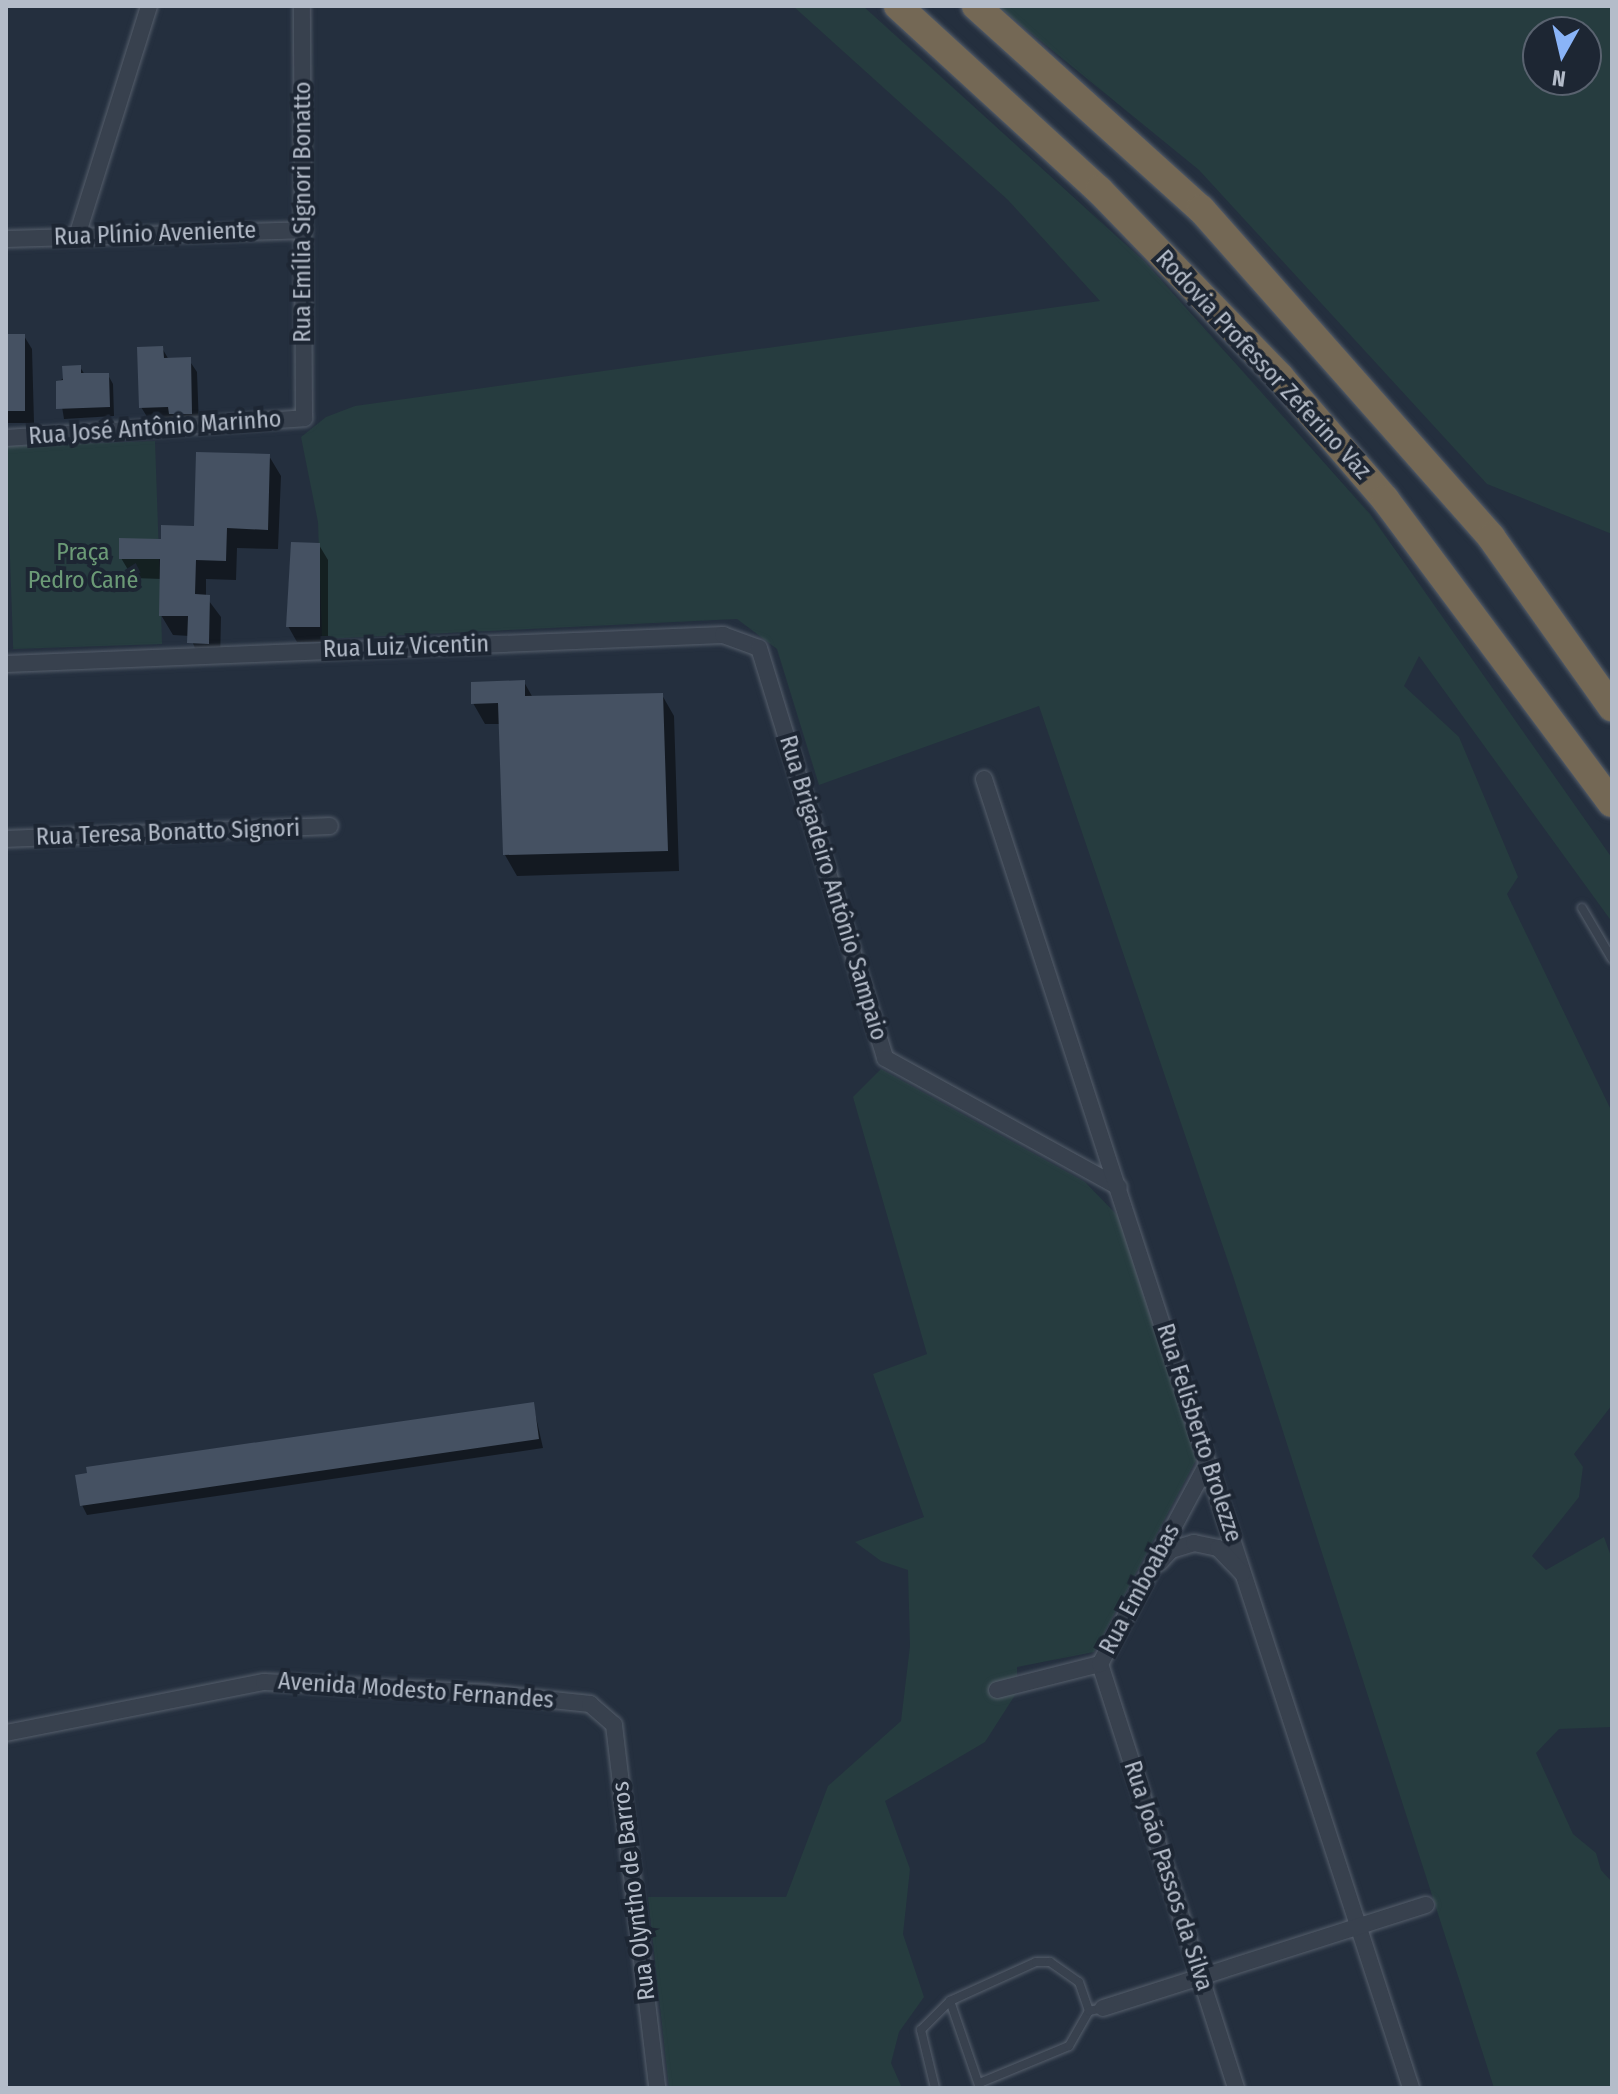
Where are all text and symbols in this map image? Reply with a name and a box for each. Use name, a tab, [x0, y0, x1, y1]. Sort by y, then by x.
north arrow	[1522, 16, 1602, 96]
text: N	[1550, 64, 1567, 93]
street label: Rua Emília Signori Bonatto	[289, 81, 317, 343]
street label: Rua Plínio Aveniente	[53, 216, 257, 252]
street label: Rodovia Professor Zeferino Vaz	[1149, 245, 1377, 485]
street label: Rua José Antônio Marinho	[28, 405, 282, 451]
park label: Praça Pedro Cané	[28, 539, 138, 595]
street label: Rua Luiz Vicentin	[322, 630, 490, 664]
street label: Rua Brigadeiro Antônio Sampaio	[773, 732, 893, 1044]
street label: Rua Teresa Bonatto Signori	[35, 814, 301, 852]
street label: Rua Felisberto Brolezze	[1150, 1320, 1248, 1546]
street label: Rua Emboabas	[1094, 1519, 1186, 1659]
street label: Avenida Modesto Fernandes	[277, 1667, 555, 1715]
street label: Rua João Passos da Silva	[1117, 1757, 1219, 1995]
street label: Rua Olyntho de Barros	[606, 1780, 662, 2002]

